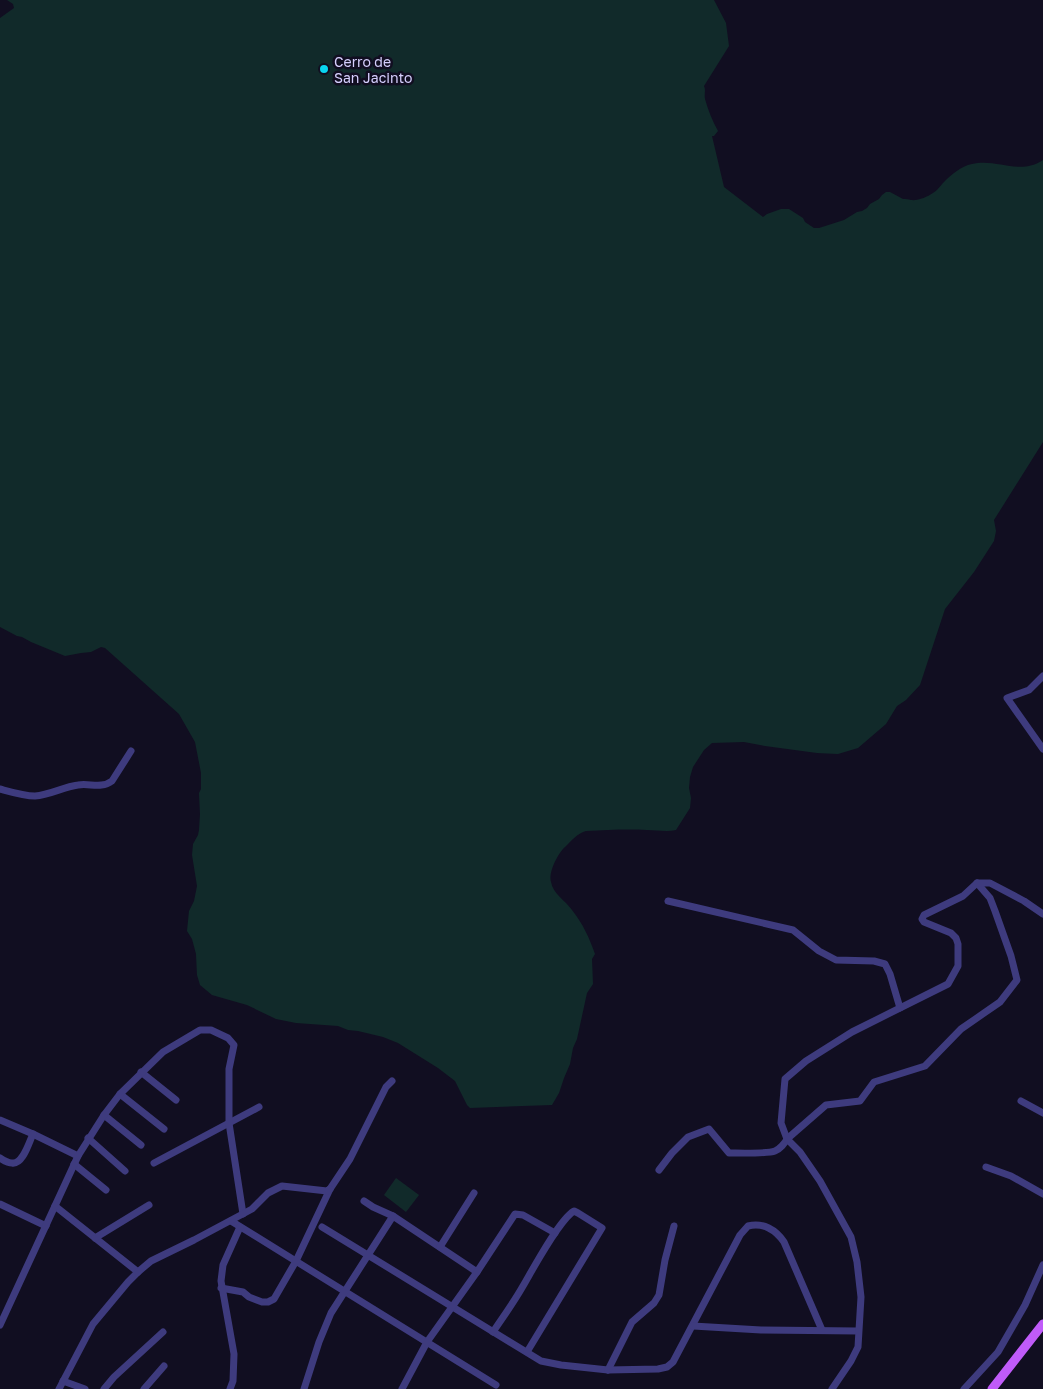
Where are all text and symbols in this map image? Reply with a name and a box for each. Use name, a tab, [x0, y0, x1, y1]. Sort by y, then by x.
place label: Cerro de San Jacinto	[334, 53, 413, 86]
marker: Cerro de San Jacinto	[318, 63, 330, 75]

